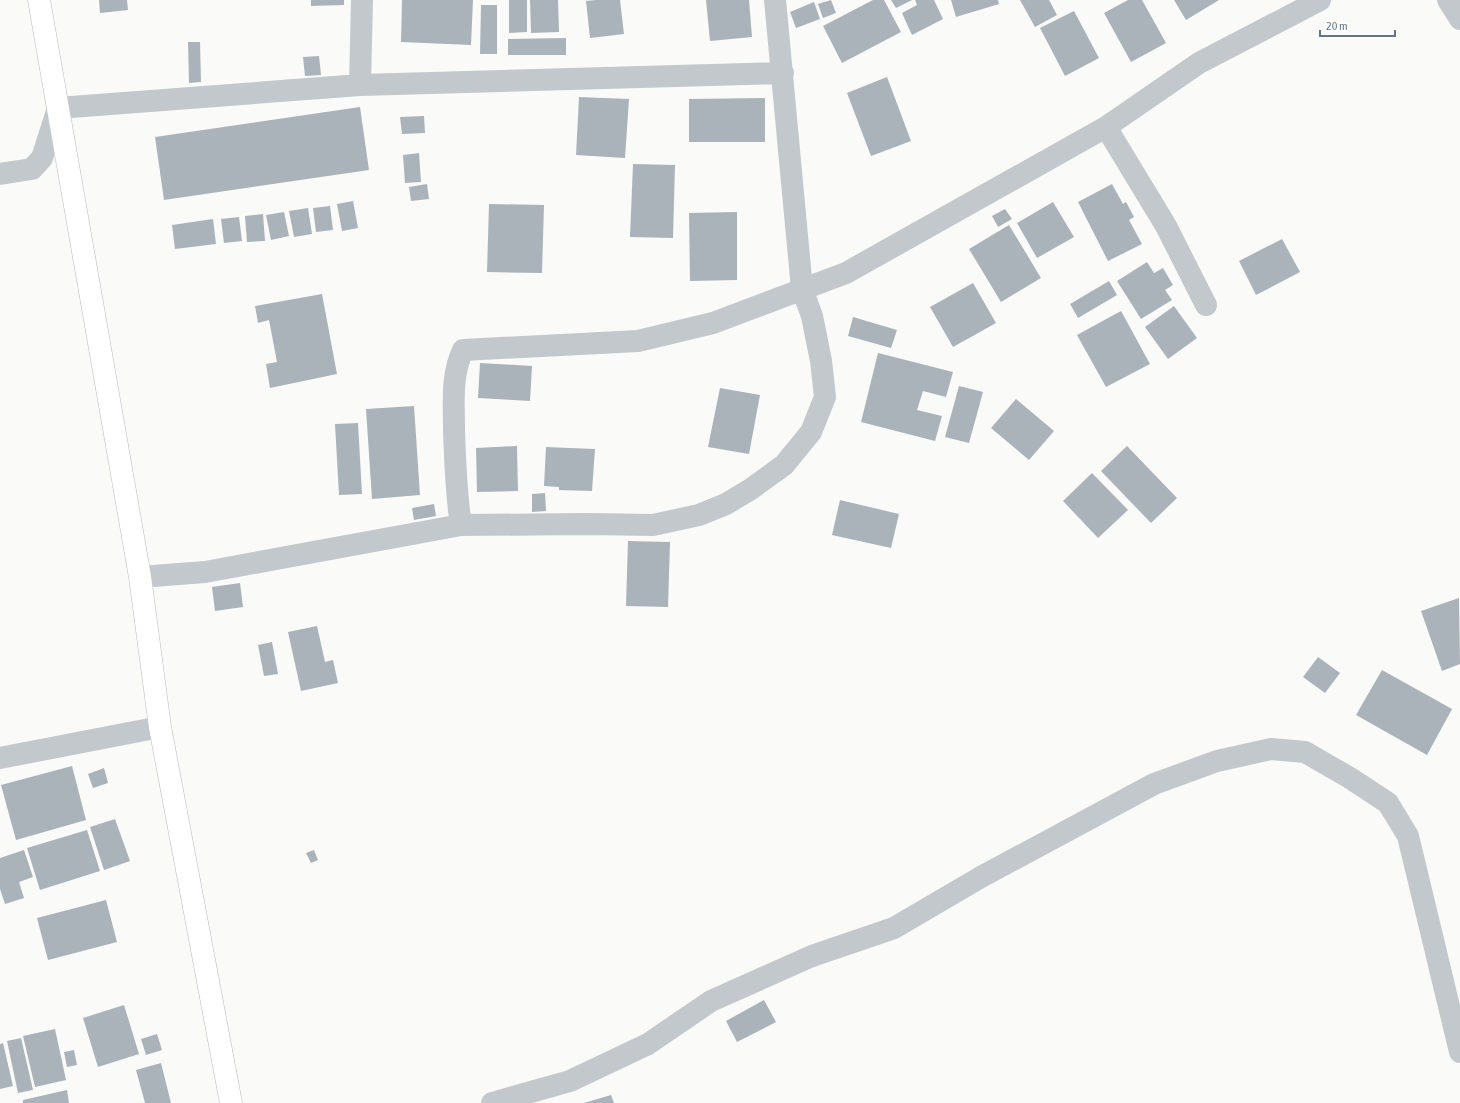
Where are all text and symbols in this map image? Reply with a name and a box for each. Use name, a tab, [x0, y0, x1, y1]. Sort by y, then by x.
scale bar	[1320, 12, 1395, 38]
text: 20 m	[1326, 19, 1348, 33]

